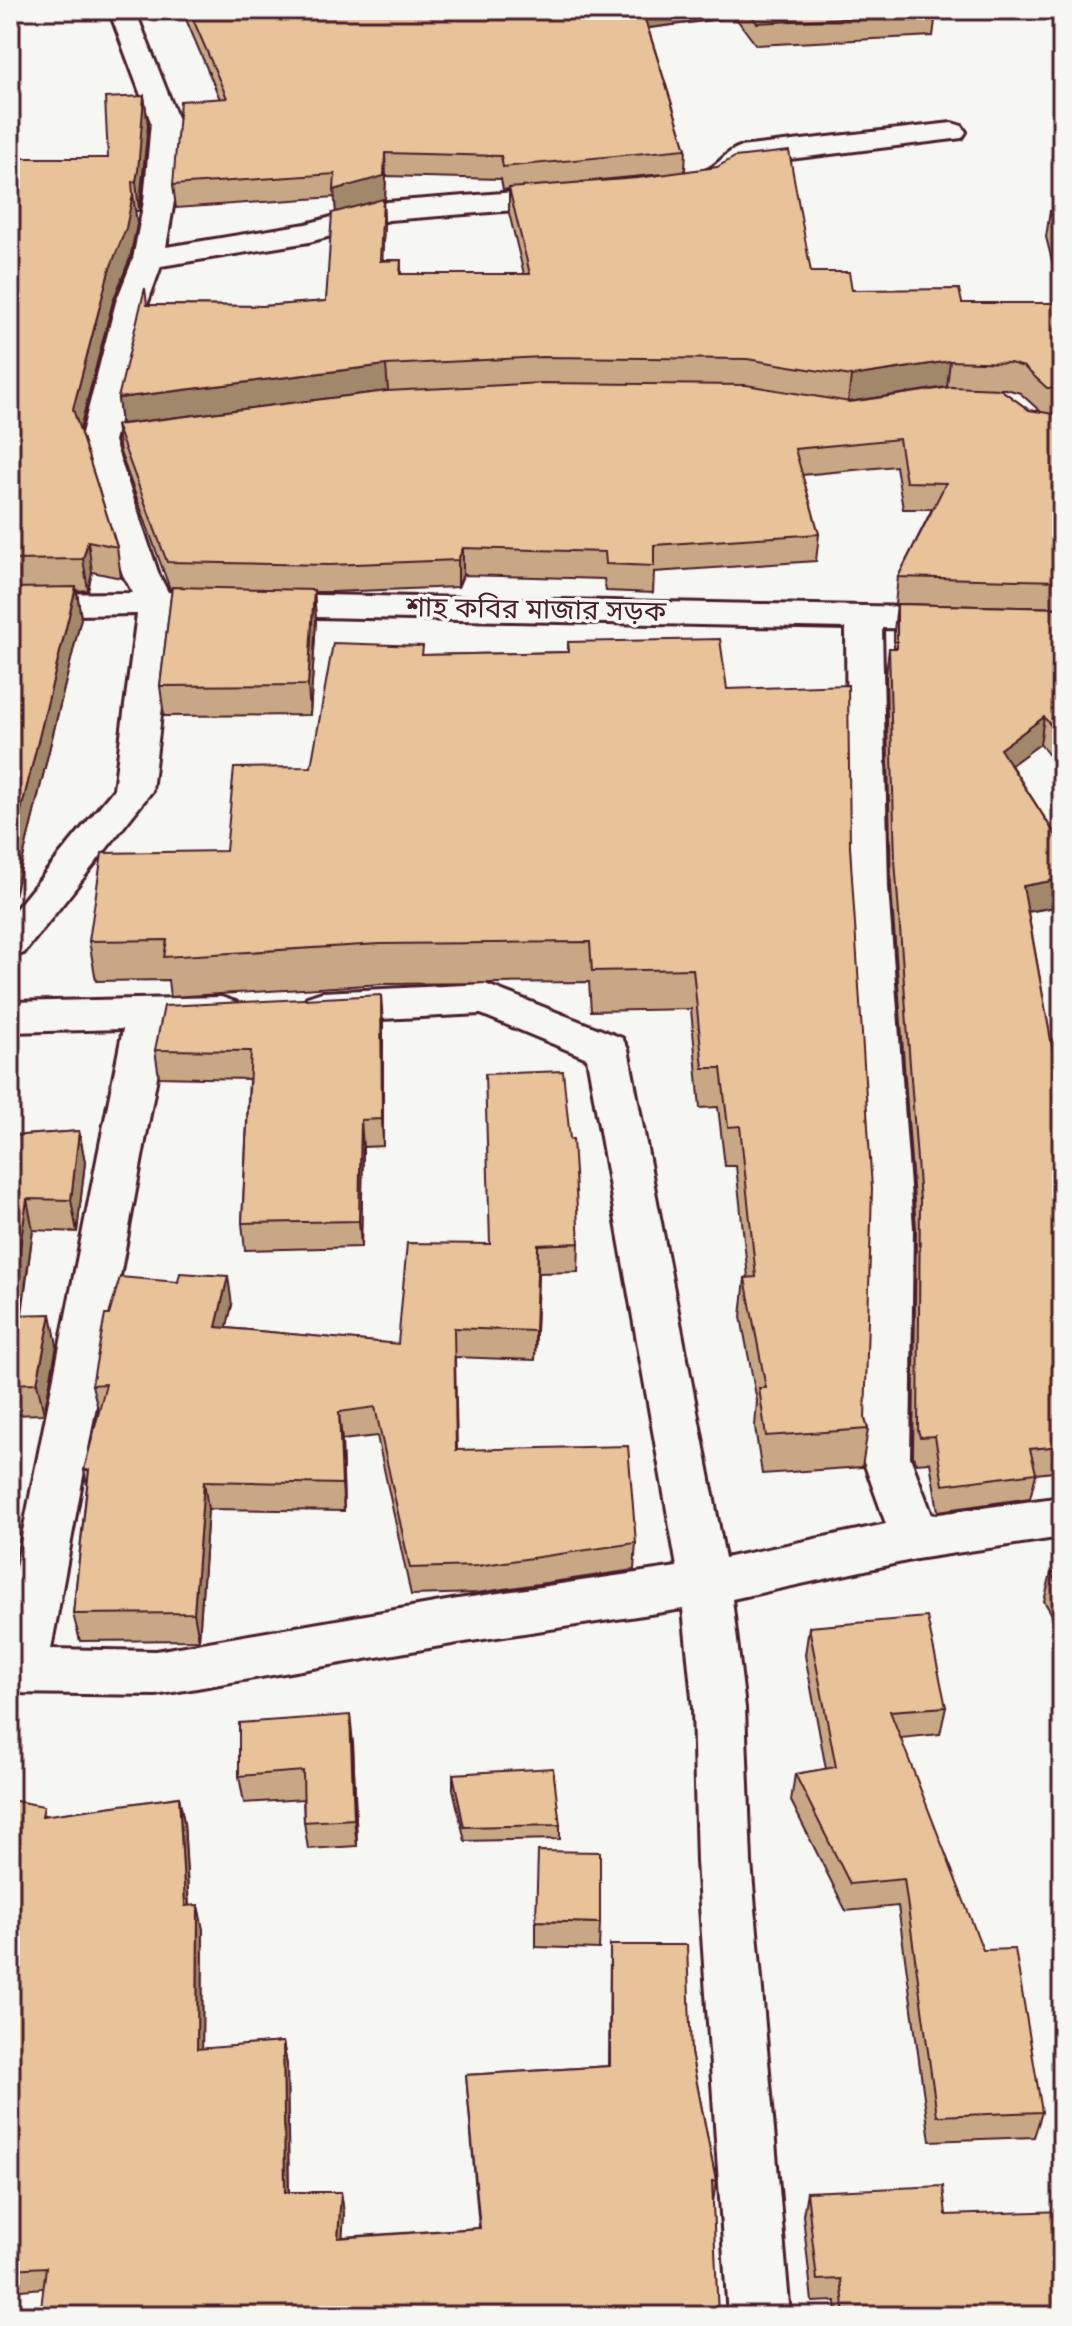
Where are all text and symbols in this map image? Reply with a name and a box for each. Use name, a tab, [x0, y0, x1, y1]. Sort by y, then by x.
street label: শাহ কবির মাজার সড়ক	[404, 590, 667, 632]

